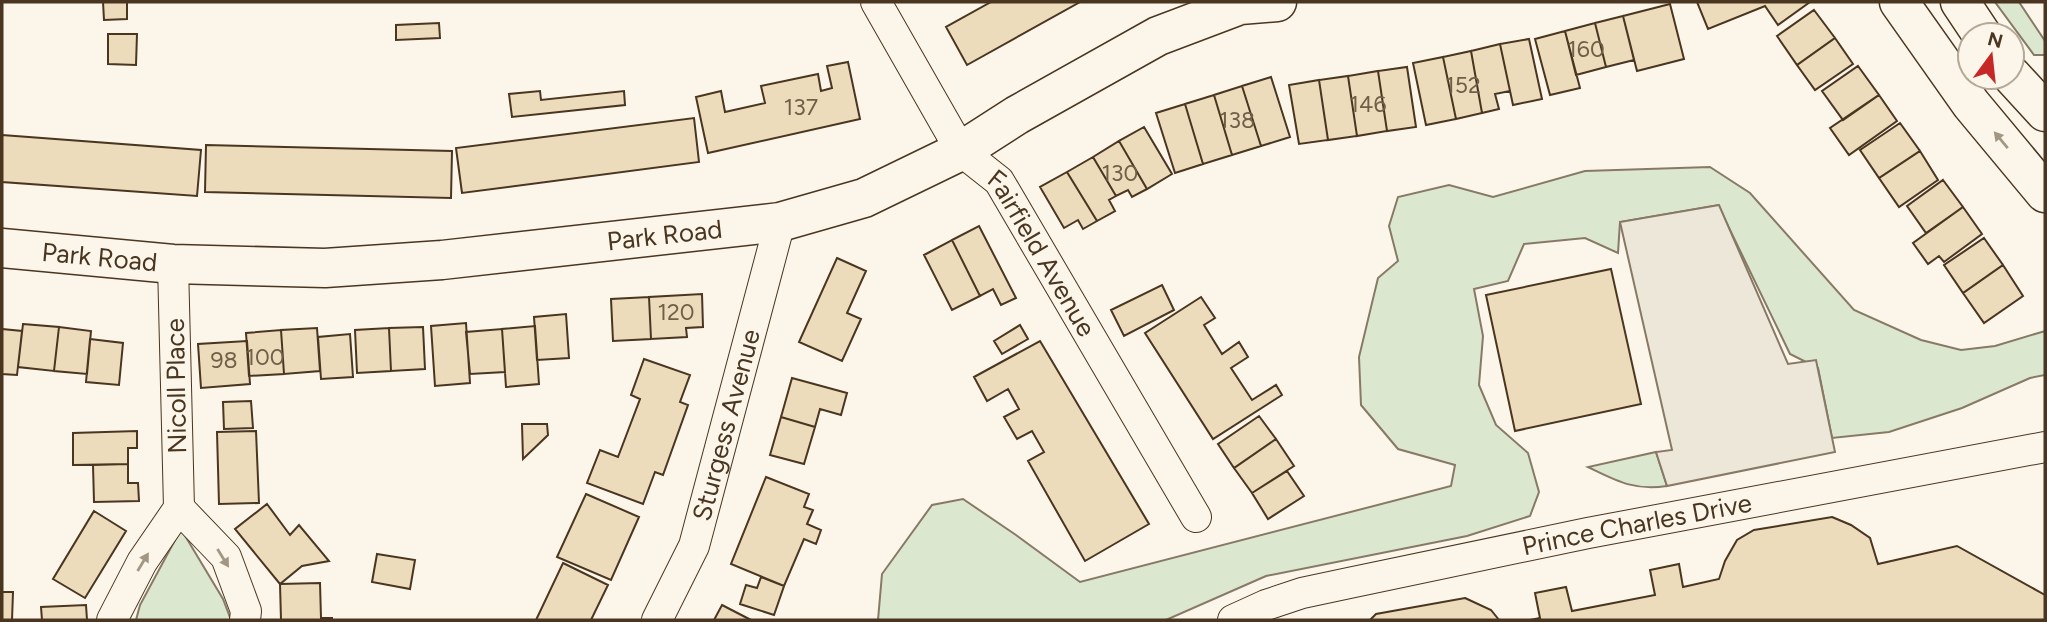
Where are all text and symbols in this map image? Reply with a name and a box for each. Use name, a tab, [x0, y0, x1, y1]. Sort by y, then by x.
north arrow	[1956, 21, 2026, 91]
text: N	[1985, 27, 2005, 53]
house number: 160	[1567, 35, 1605, 63]
house number: 152	[1445, 71, 1481, 99]
house number: 146	[1350, 90, 1386, 118]
house number: 137	[784, 93, 818, 121]
house number: 138	[1219, 106, 1255, 134]
one-way arrow	[1994, 132, 2009, 149]
house number: 130	[1102, 159, 1138, 187]
street label: Fairfield Avenue	[982, 162, 1103, 342]
street label: Park Road	[605, 213, 724, 257]
street label: Park Road	[40, 236, 159, 278]
house number: 120	[657, 298, 695, 326]
street label: Nicoll Place	[159, 318, 193, 454]
street label: Sturgess Avenue	[685, 326, 767, 524]
house number: 100	[246, 343, 285, 371]
house number: 98	[210, 346, 238, 374]
street label: Prince Charles Drive	[1519, 487, 1754, 562]
one-way arrow	[217, 548, 230, 568]
one-way arrow	[136, 553, 149, 572]

